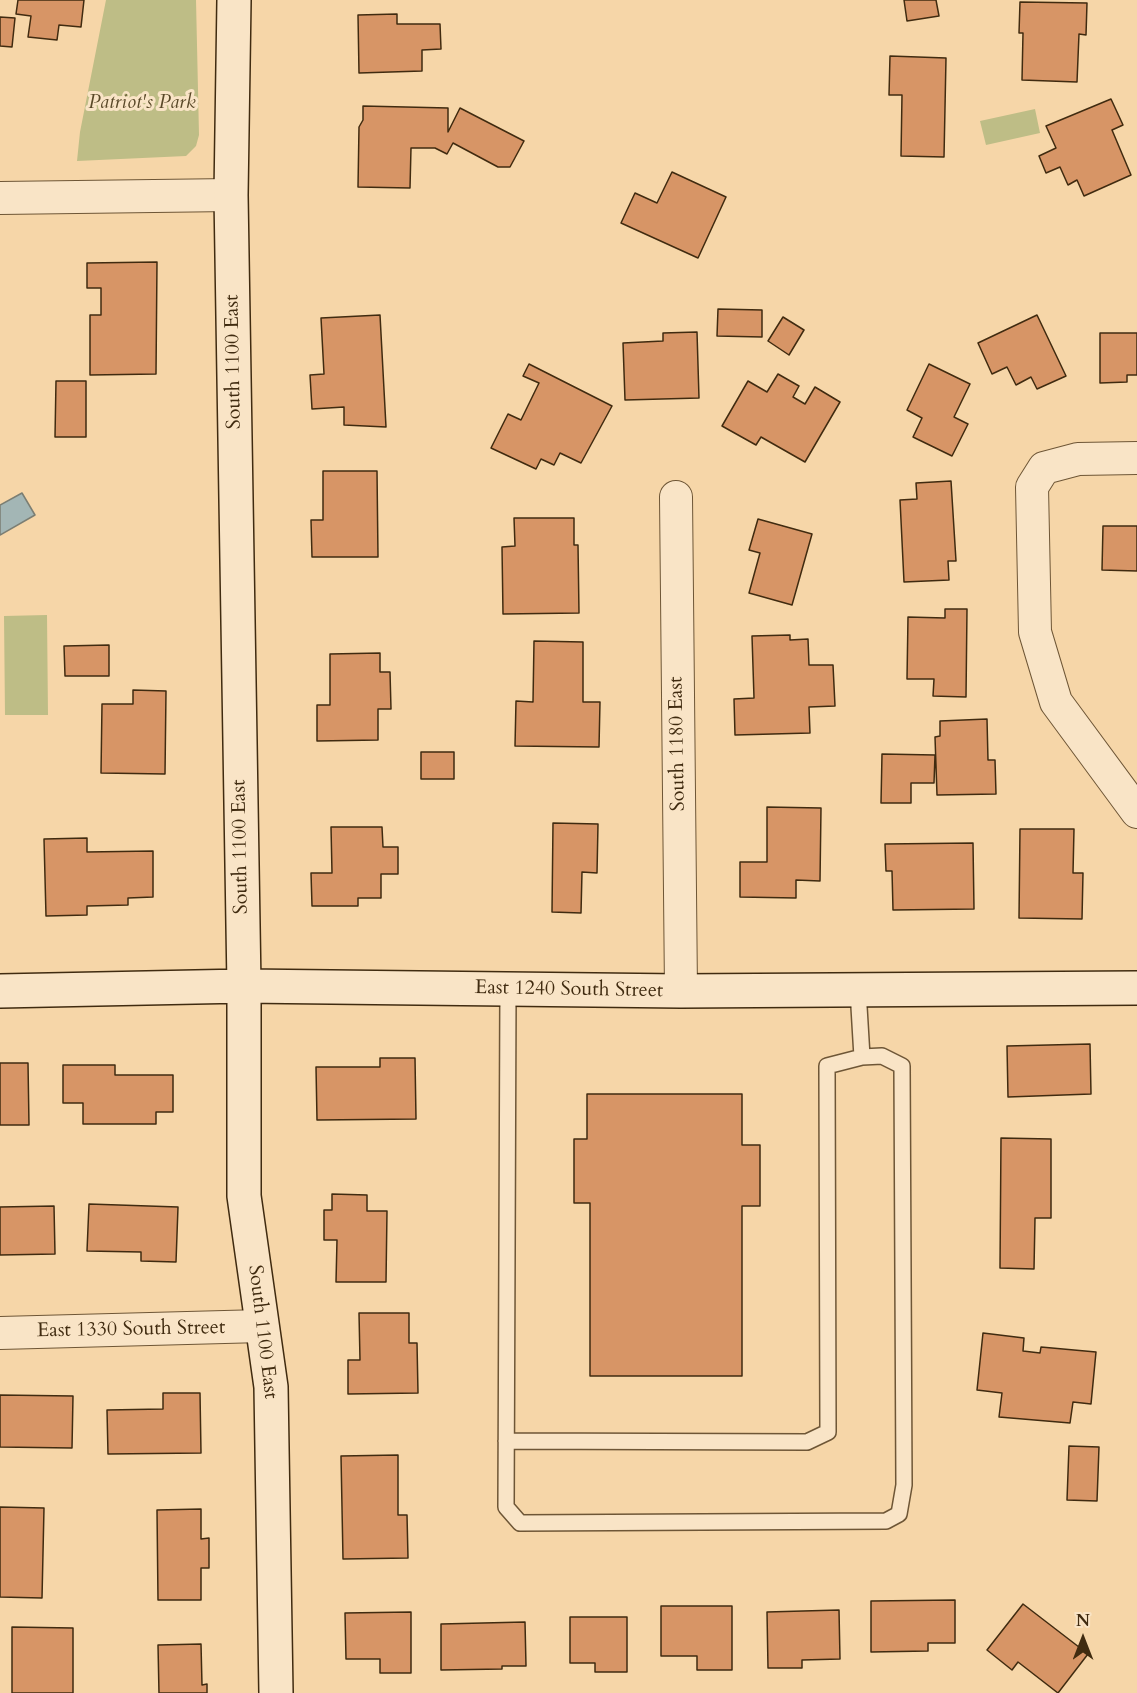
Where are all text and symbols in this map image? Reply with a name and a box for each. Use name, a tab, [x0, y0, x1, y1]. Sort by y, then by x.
park label: Patriot's Park	[88, 91, 196, 115]
street label: South 1100 East	[221, 294, 247, 430]
street label: South 1180 East	[665, 676, 691, 812]
street label: South 1100 East	[228, 779, 254, 915]
street label: East 1240 South Street	[475, 976, 663, 1004]
street label: South 1100 East	[242, 1264, 282, 1400]
street label: East 1330 South Street	[37, 1316, 225, 1344]
north arrow	[1053, 1609, 1113, 1669]
text: N	[1076, 1610, 1090, 1632]

